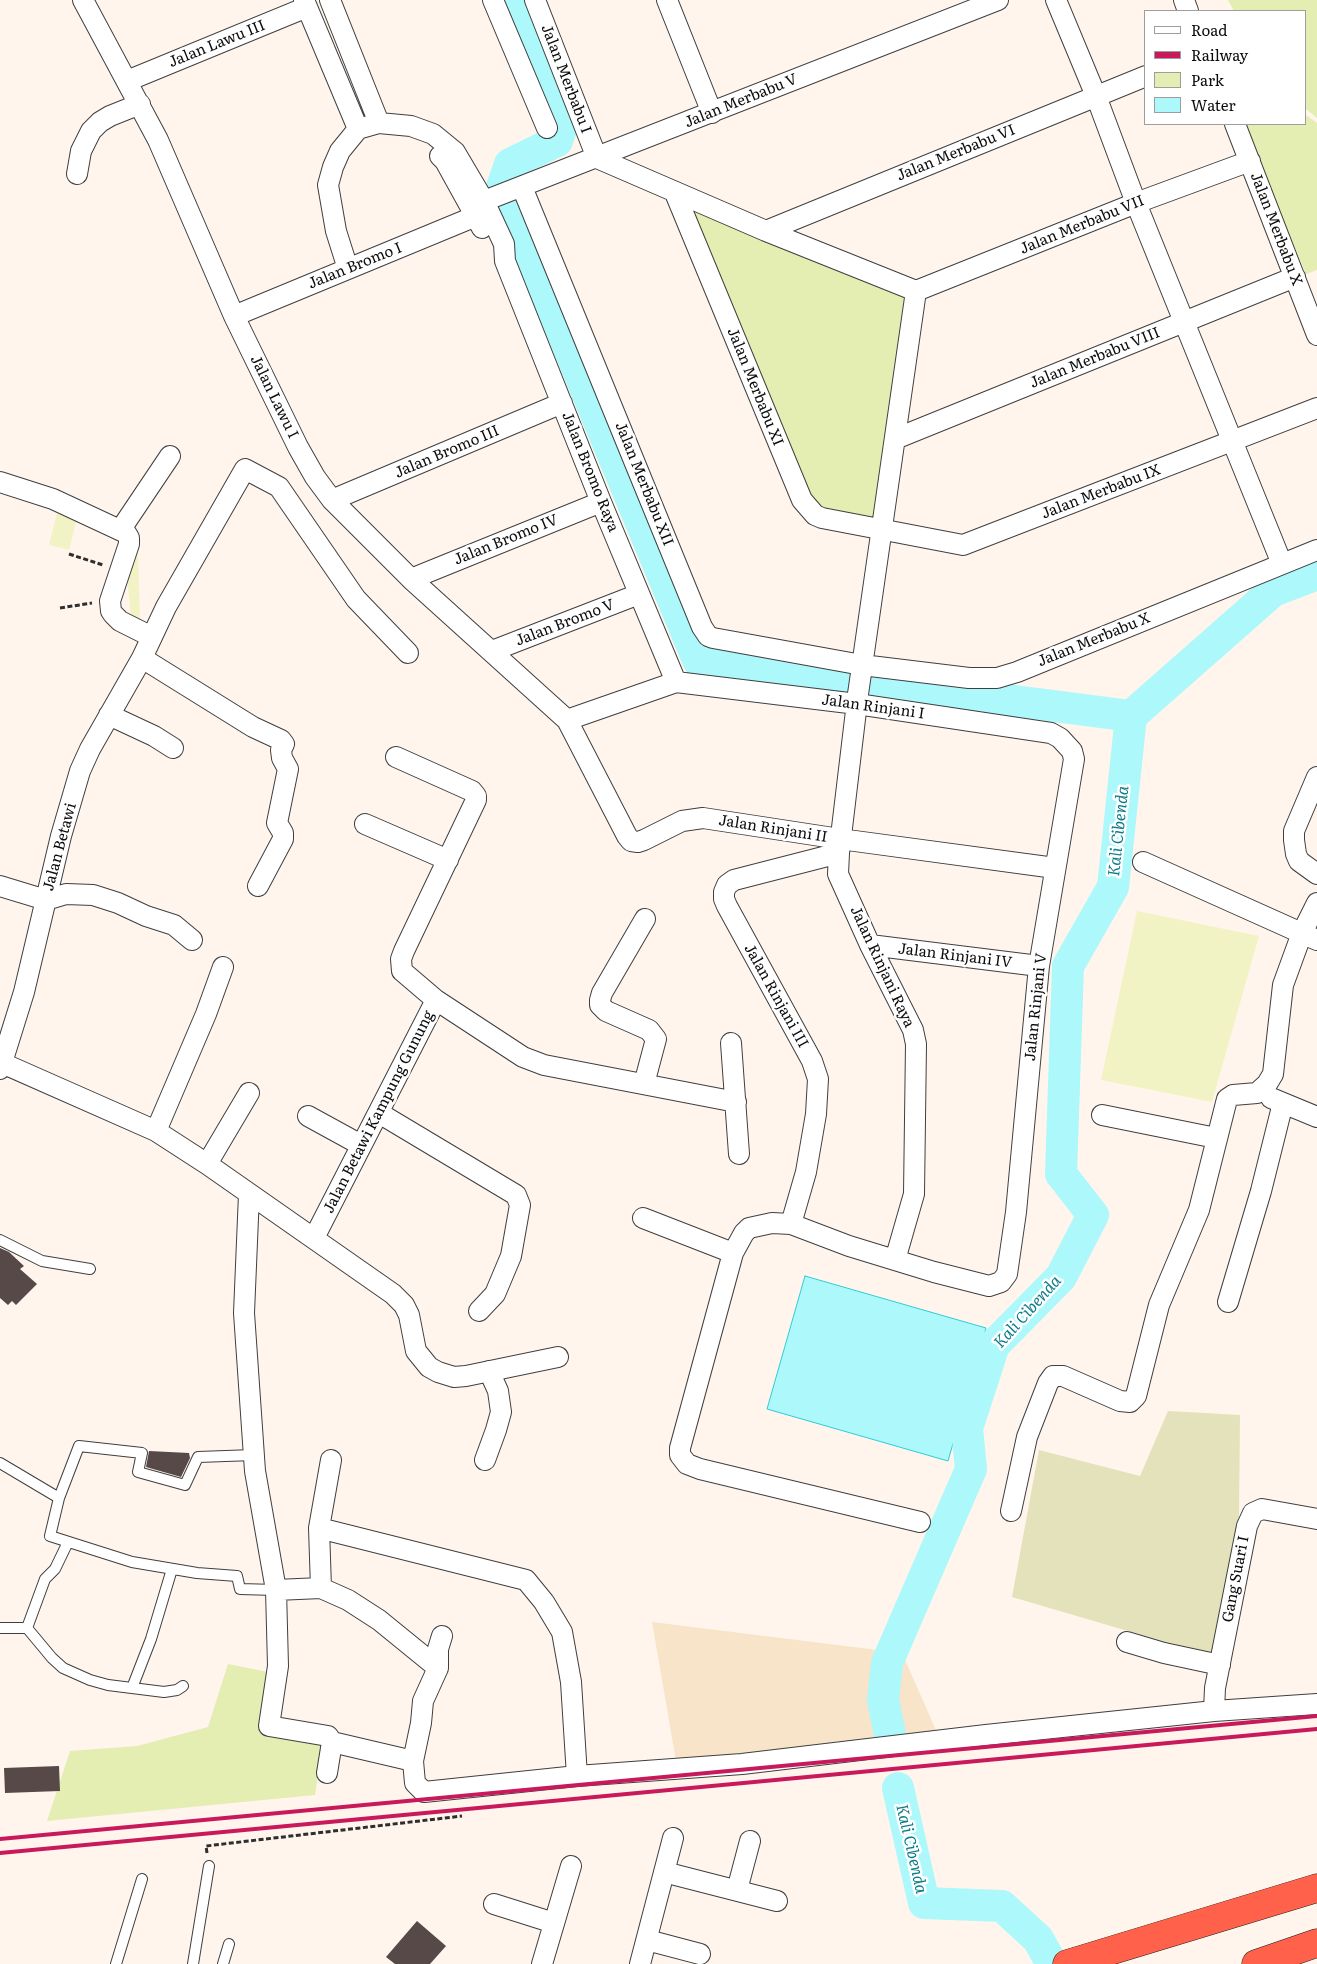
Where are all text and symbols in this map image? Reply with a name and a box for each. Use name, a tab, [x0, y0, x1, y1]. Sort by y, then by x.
legend	[1144, 10, 1307, 125]
street label: Jalan Lawu III	[166, 16, 268, 72]
text: Road	[1191, 18, 1227, 41]
street label: Jalan Merbabu I	[537, 22, 595, 136]
text: Railway	[1191, 43, 1248, 66]
text: Park	[1191, 68, 1224, 91]
street label: Jalan Merbabu V	[682, 70, 800, 132]
text: Water	[1191, 93, 1236, 116]
street label: Jalan Merbabu VI	[894, 121, 1018, 185]
street label: Jalan Merbabu X	[1246, 170, 1306, 288]
street label: Jalan Merbabu VII	[1017, 192, 1147, 258]
street label: Jalan Bromo I	[305, 239, 405, 293]
street label: Jalan Merbabu VIII	[1027, 324, 1163, 392]
street label: Jalan Merbabu XI	[723, 325, 787, 449]
street label: Jalan Lawu I	[246, 352, 302, 442]
street label: Jalan Bromo Raya	[558, 409, 622, 535]
street label: Jalan Merbabu XII	[611, 419, 677, 549]
street label: Jalan Bromo III	[392, 422, 502, 482]
street label: Jalan Merbabu IX	[1039, 461, 1163, 523]
street label: Jalan Bromo IV	[451, 511, 561, 569]
street label: Jalan Bromo V	[513, 596, 617, 650]
street label: Jalan Merbabu X	[1035, 609, 1153, 671]
street label: Jalan Rinjani I	[820, 691, 926, 723]
water label: Kali Cibenda	[1105, 785, 1133, 877]
street label: Jalan Betawi	[40, 801, 80, 893]
street label: Jalan Rinjani II	[717, 812, 829, 846]
street label: Jalan Rinjani Raya	[846, 903, 918, 1031]
street label: Jalan Rinjani IV	[897, 940, 1013, 972]
street label: Jalan Rinjani III	[740, 941, 812, 1051]
street label: Jalan Rinjani V	[1021, 952, 1051, 1062]
street label: Jalan Betawi Kampung Gunung	[320, 1008, 438, 1216]
water label: Kali Cibenda	[990, 1272, 1066, 1352]
street label: Gang Suari I	[1219, 1534, 1253, 1624]
water label: Kali Cibenda	[891, 1803, 931, 1895]

